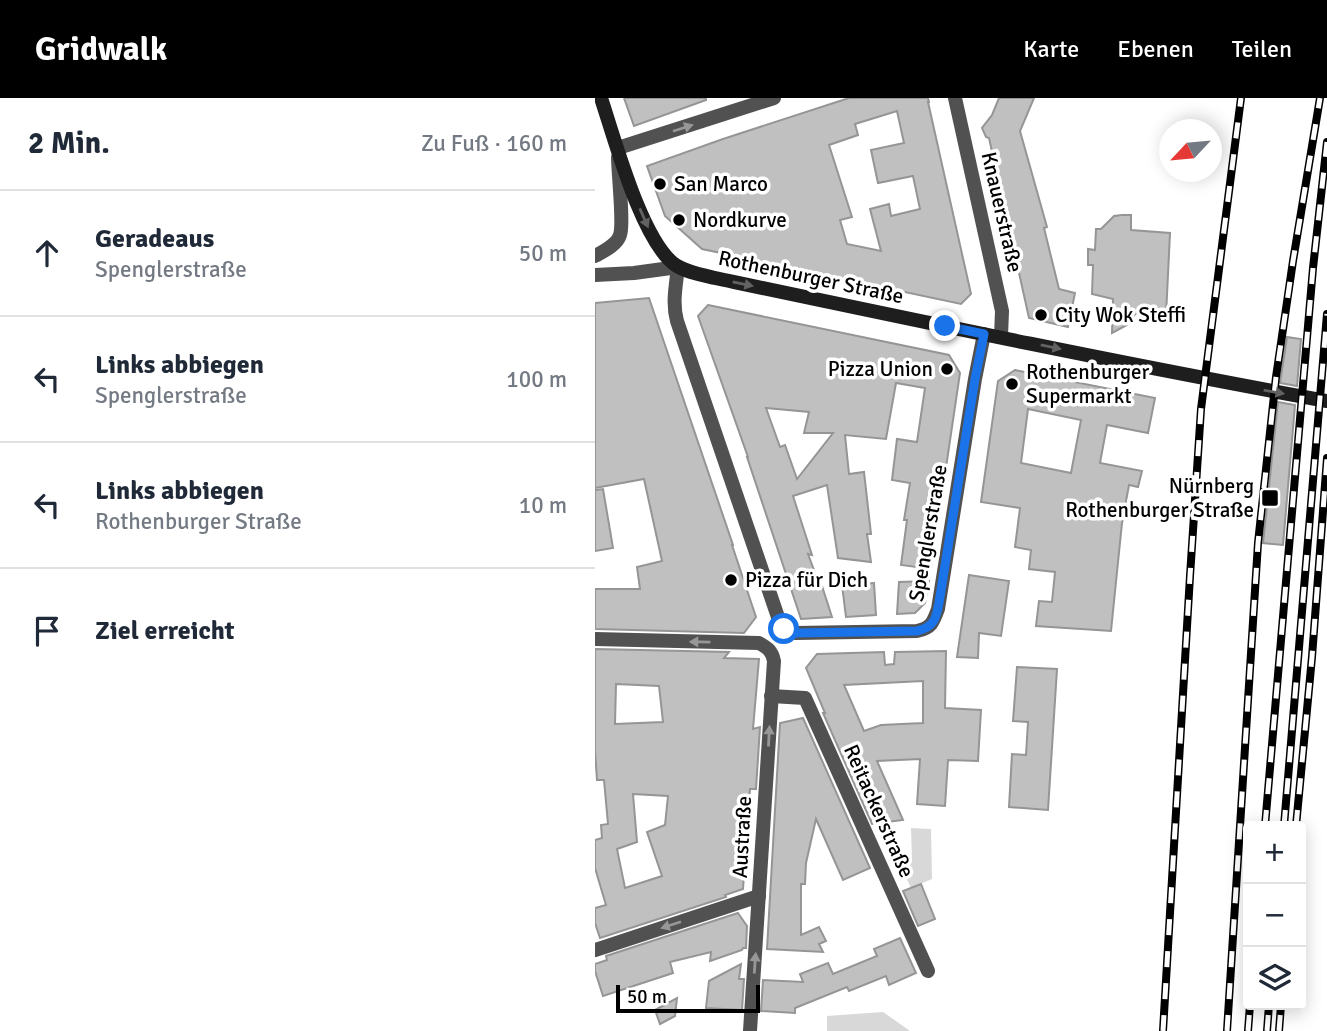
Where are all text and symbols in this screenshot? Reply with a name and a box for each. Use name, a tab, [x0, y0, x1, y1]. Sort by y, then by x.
text: Gridwalk	[35, 29, 167, 70]
text: Karte	[1023, 34, 1079, 64]
text: Ebenen	[1117, 34, 1194, 64]
text: Teilen	[1232, 34, 1292, 64]
north arrow	[1159, 119, 1222, 182]
one-way arrow	[672, 122, 693, 132]
text: 2 Min.	[28, 125, 110, 162]
text: Zu Fuß · 160 m	[421, 129, 567, 158]
street label: Knauerstraße	[976, 149, 1028, 275]
place label: San Marco	[674, 171, 768, 197]
marker: San Marco	[652, 176, 668, 192]
place label: Nordkurve	[693, 207, 787, 233]
one-way arrow	[638, 208, 650, 228]
marker: Nordkurve	[671, 212, 687, 228]
text: Geradeaus	[95, 223, 214, 255]
icon: ahead	[28, 234, 66, 272]
text: 50 m	[519, 239, 567, 268]
street label: Rothenburger Straße	[716, 245, 906, 309]
text: Spenglerstraße	[95, 255, 247, 284]
one-way arrow	[732, 279, 754, 290]
place label: City Wok Steffi	[1055, 302, 1186, 328]
marker: City Wok Steffi	[1033, 307, 1049, 323]
route end	[929, 310, 960, 341]
one-way arrow	[1040, 342, 1062, 353]
text: Links abbiegen	[95, 349, 264, 381]
place label: Pizza Union	[828, 356, 933, 382]
place label: Rothenburger Supermarkt	[1026, 359, 1150, 409]
icon: left	[28, 360, 66, 398]
marker: Pizza Union	[939, 361, 955, 377]
text: 100 m	[506, 365, 567, 394]
marker: Rothenburger Supermarkt	[1004, 376, 1020, 392]
text: Spenglerstraße	[95, 381, 247, 410]
one-way arrow	[1263, 386, 1285, 397]
street label: Spenglerstraße	[903, 463, 953, 603]
place label: Nürnberg Rothenburger Straße	[1065, 473, 1254, 523]
text: Links abbiegen	[95, 475, 264, 507]
icon: left	[28, 486, 66, 524]
marker: Nürnberg Rothenburger Straße	[1260, 488, 1280, 508]
text: 10 m	[519, 491, 567, 520]
text: Rothenburger Straße	[95, 507, 302, 536]
place label: Pizza für Dich	[745, 567, 868, 593]
marker: Pizza für Dich	[723, 572, 739, 588]
icon: arrive	[28, 612, 66, 650]
route start	[768, 613, 799, 644]
text: Ziel erreicht	[95, 615, 235, 647]
one-way arrow	[689, 636, 711, 647]
one-way arrow	[764, 725, 775, 747]
street label: Reitackerstraße	[838, 740, 920, 882]
street label: Austraße	[727, 795, 757, 879]
map controls	[1243, 821, 1306, 1010]
button: +	[1243, 821, 1306, 884]
button: −	[1243, 884, 1306, 947]
one-way arrow	[661, 920, 682, 931]
button: layers	[1243, 947, 1306, 1010]
one-way arrow	[750, 952, 761, 974]
scale bar	[616, 982, 759, 1014]
text: 50 m	[627, 985, 667, 1009]

